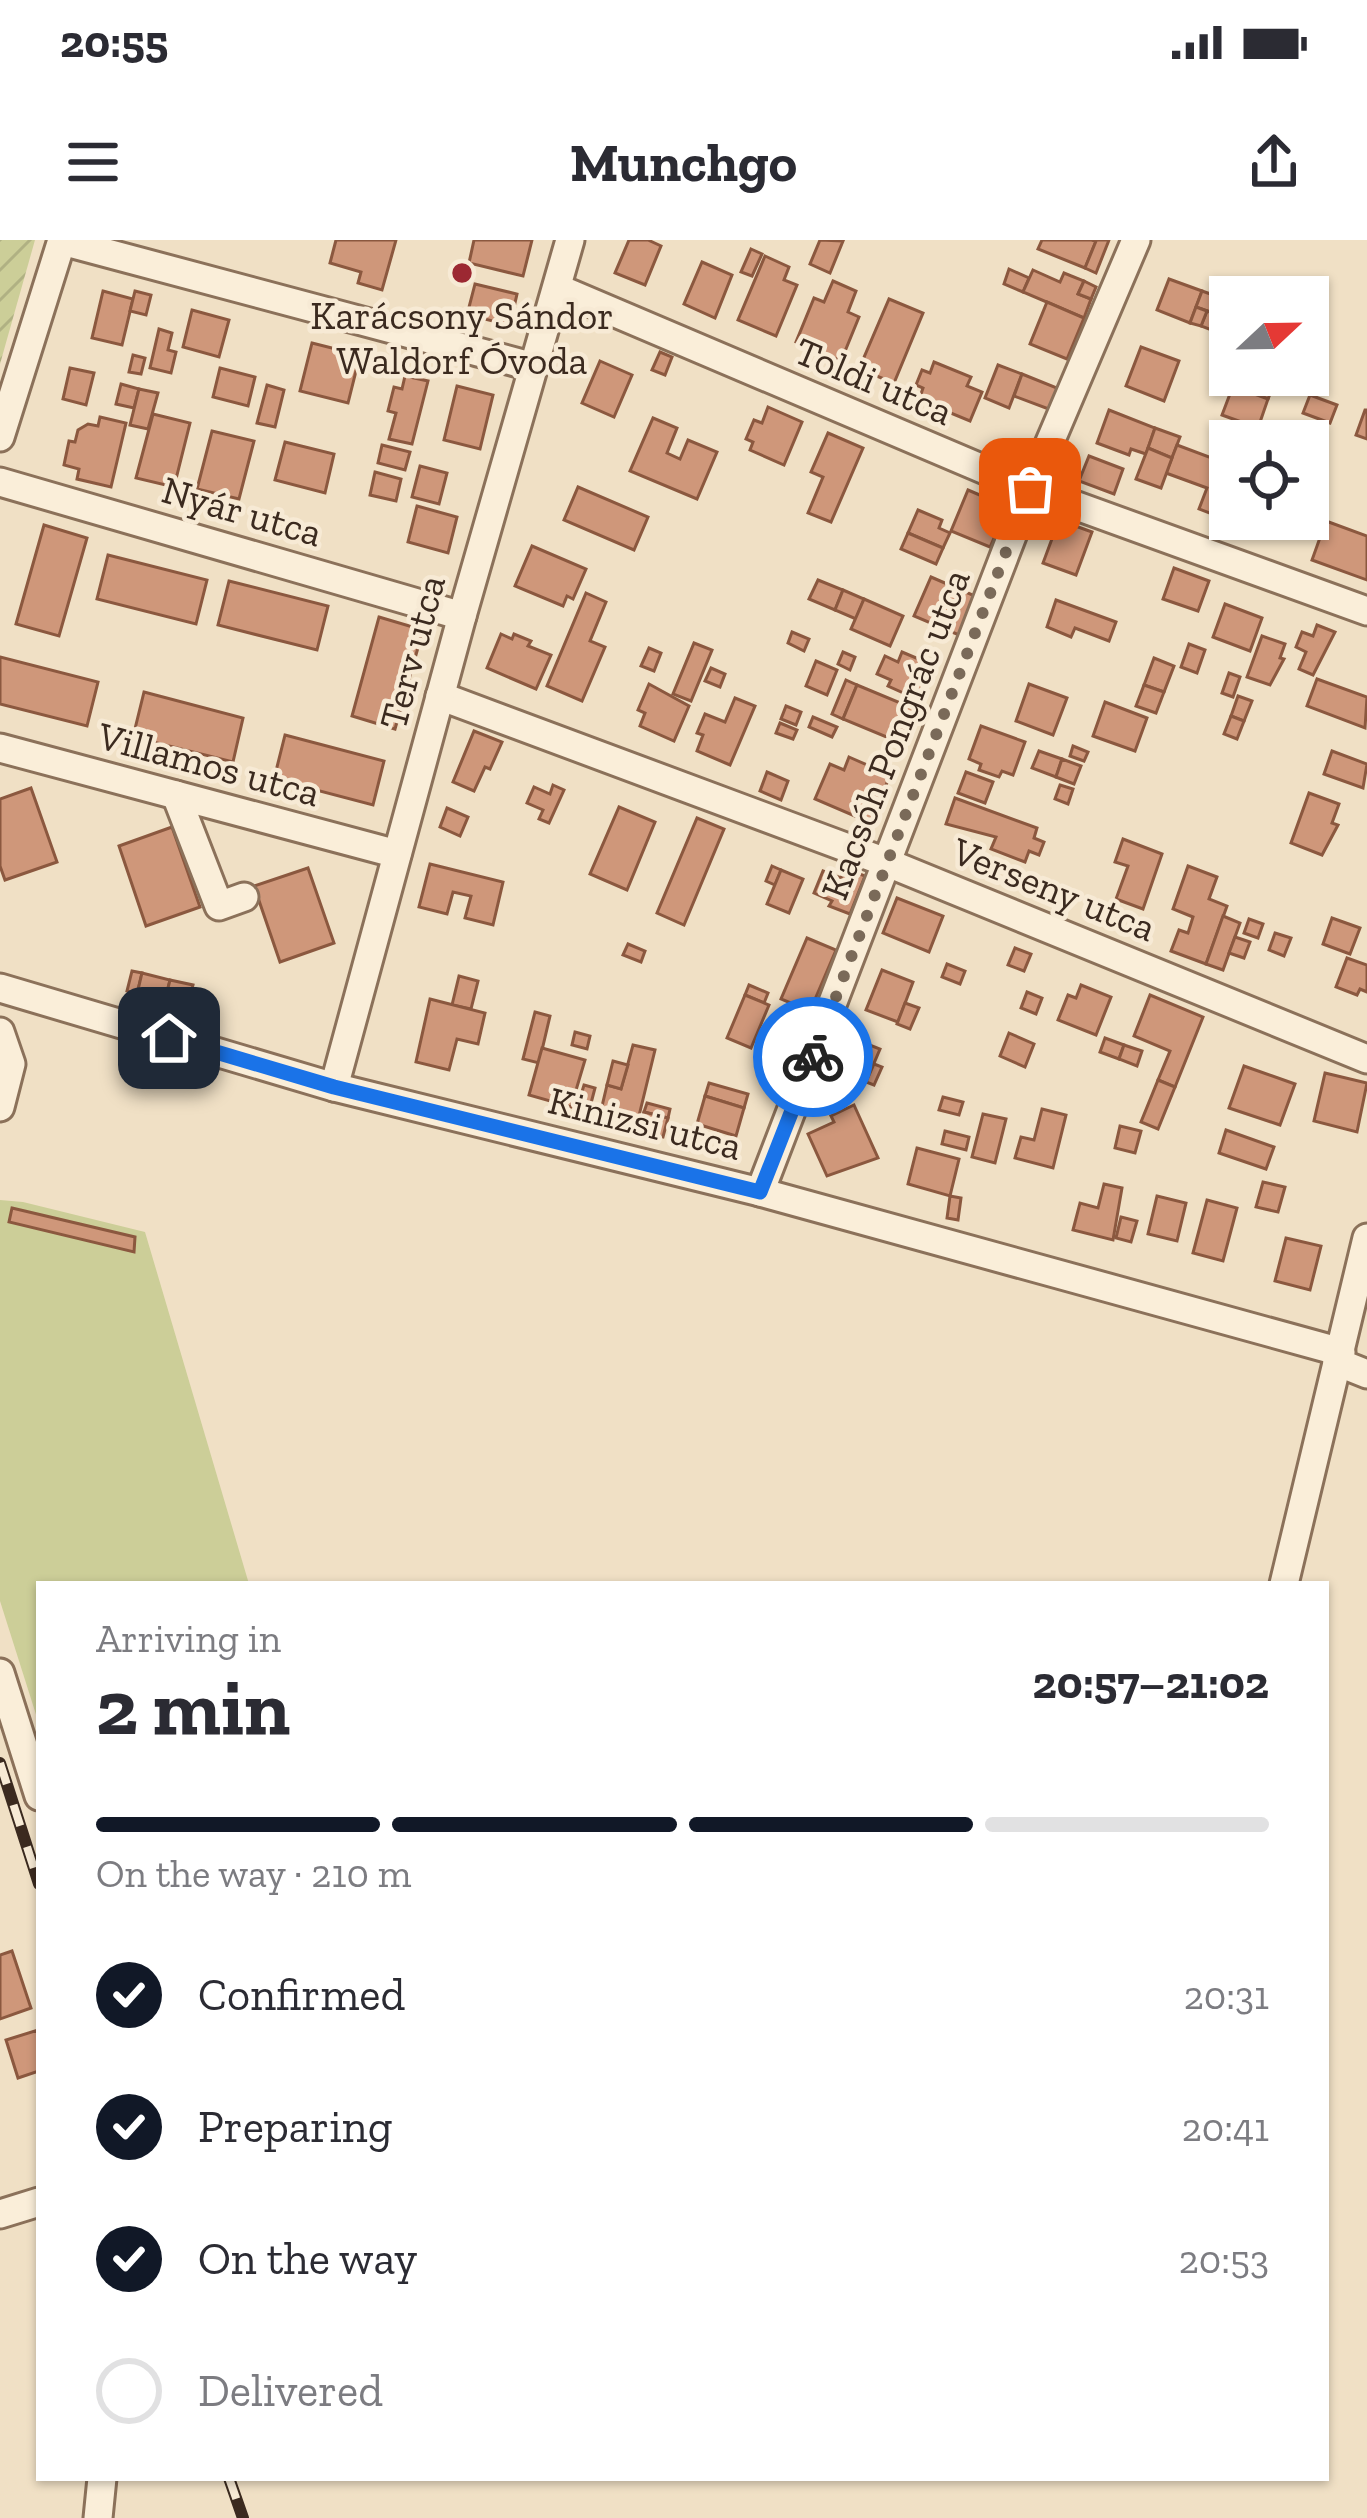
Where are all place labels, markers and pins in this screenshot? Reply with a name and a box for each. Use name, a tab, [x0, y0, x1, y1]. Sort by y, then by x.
marker: Karácsony Sándor Waldorf Óvoda	[449, 260, 475, 286]
place label: Karácsony Sándor Waldorf Óvoda	[310, 292, 614, 384]
pin	[979, 438, 1081, 540]
pin	[118, 987, 220, 1089]

